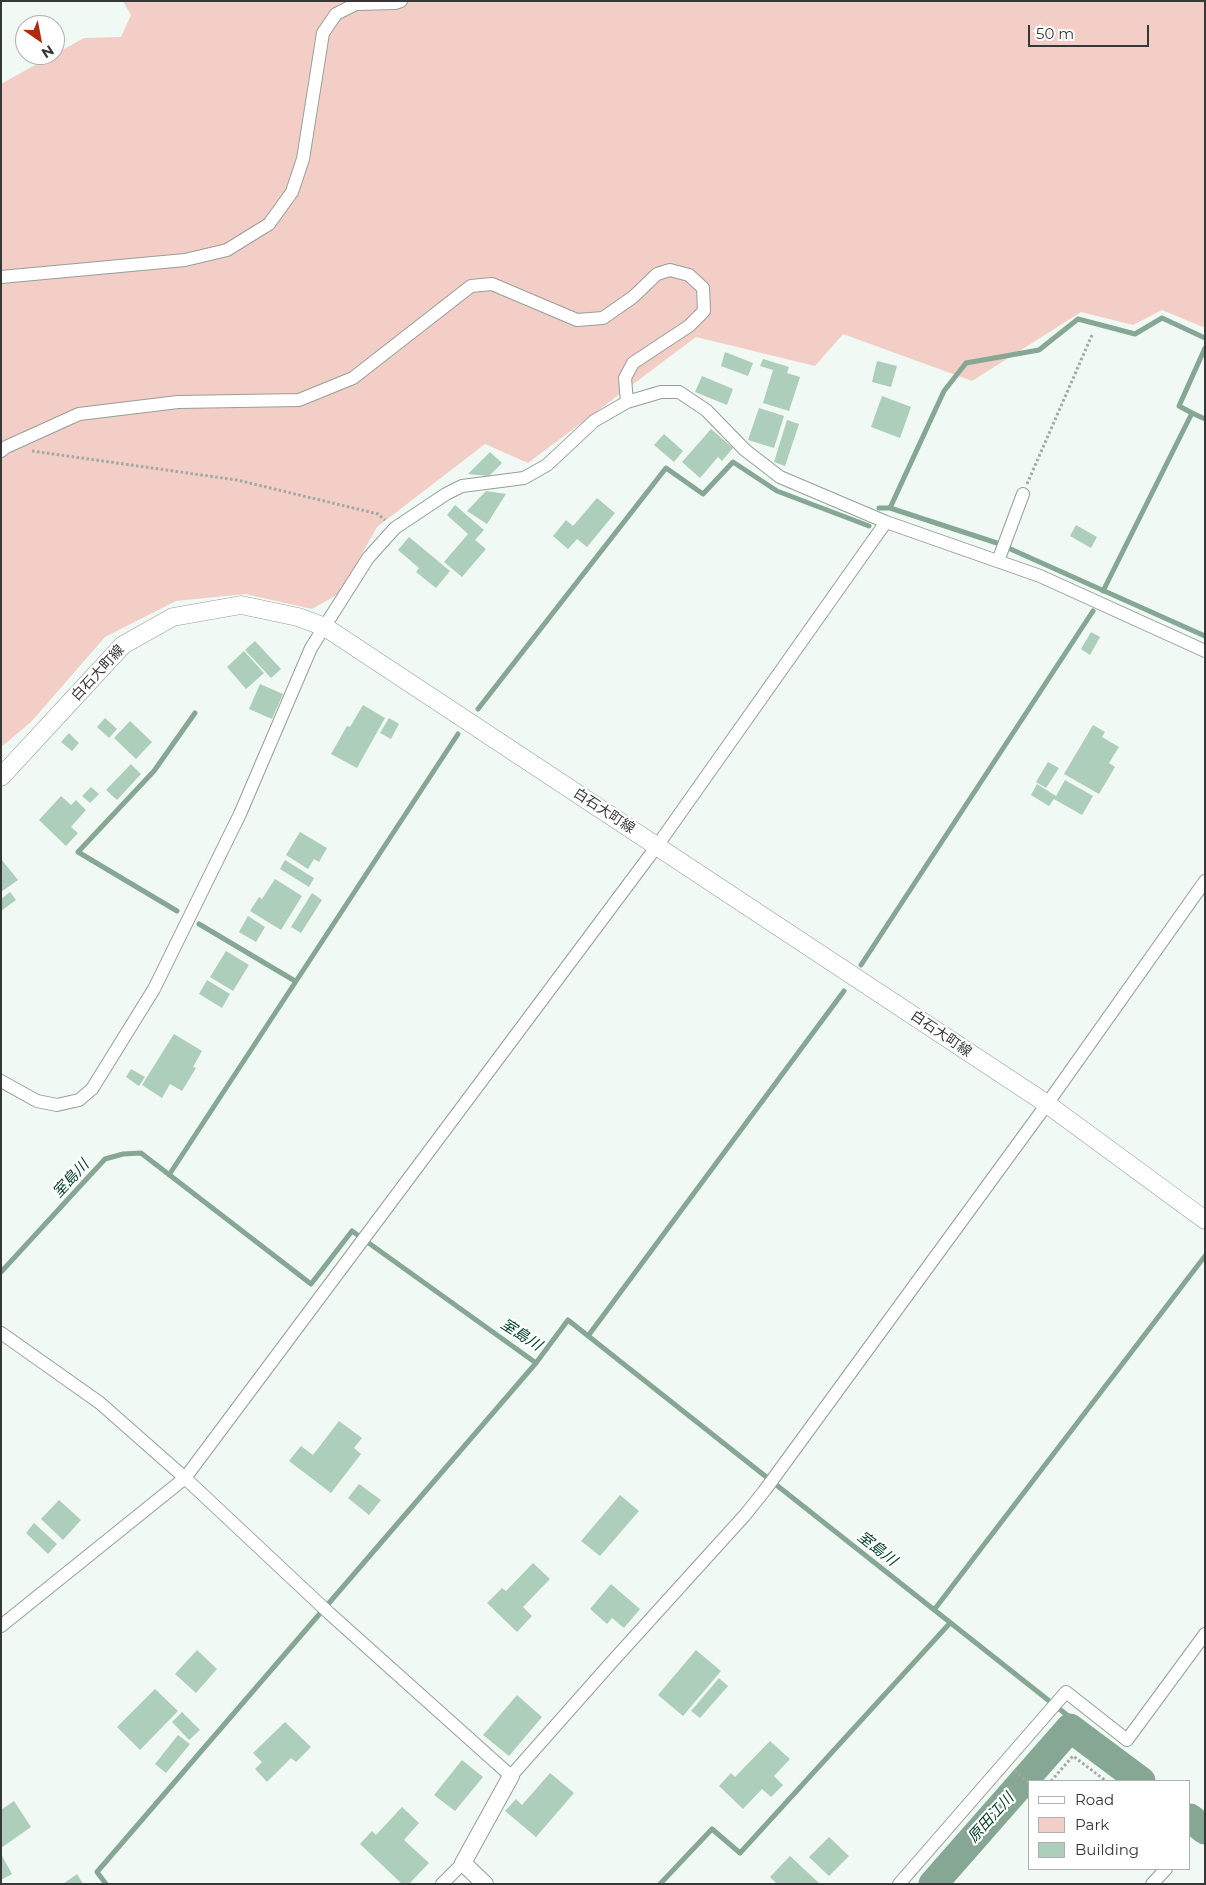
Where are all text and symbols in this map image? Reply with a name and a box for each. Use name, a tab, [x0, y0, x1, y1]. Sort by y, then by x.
north arrow	[15, 15, 65, 65]
scale bar	[1031, 15, 1152, 47]
text: 50 m	[1036, 24, 1074, 43]
text: N	[38, 41, 57, 62]
street label: 白石大町線	[68, 642, 128, 704]
street label: 白石大町線	[570, 785, 638, 837]
street label: 白石大町線	[907, 1007, 975, 1061]
water label: 室島川	[49, 1156, 93, 1202]
water label: 室島川	[497, 1315, 545, 1355]
water label: 室島川	[854, 1528, 900, 1570]
legend	[1028, 1780, 1191, 1870]
water label: 原田江川	[964, 1790, 1018, 1846]
text: Road	[1075, 1790, 1114, 1809]
text: Park	[1075, 1815, 1109, 1834]
text: Building	[1075, 1840, 1139, 1859]

